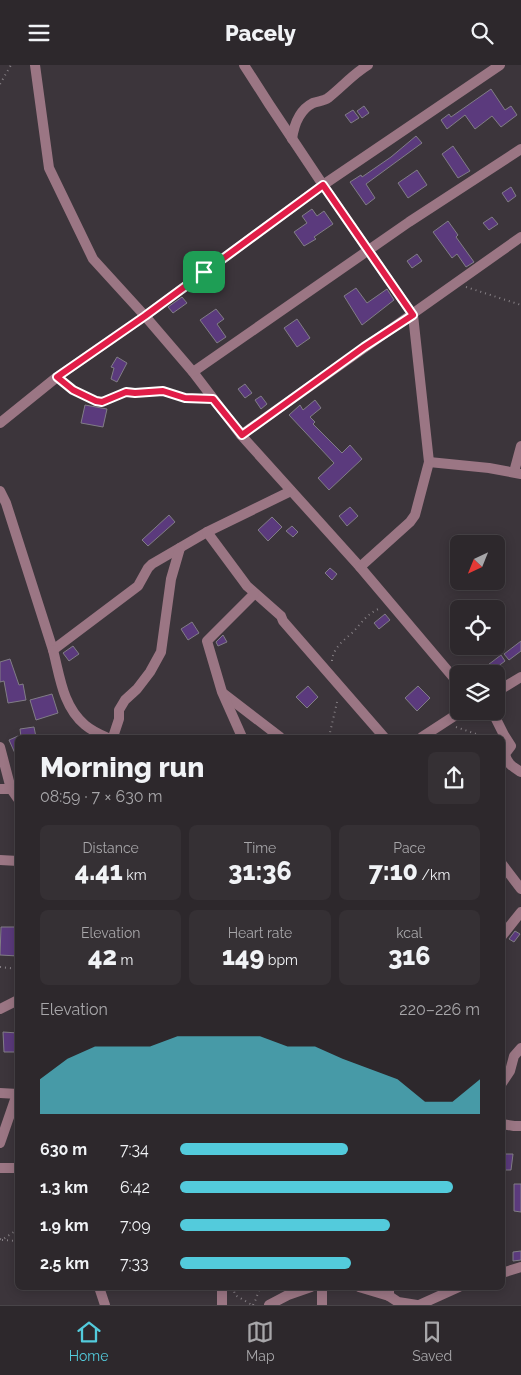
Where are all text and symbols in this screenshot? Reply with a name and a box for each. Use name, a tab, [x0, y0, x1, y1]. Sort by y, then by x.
icon: menu	[25, 19, 53, 47]
icon: search	[468, 19, 496, 47]
text: Pacely	[225, 20, 296, 46]
pin	[183, 251, 225, 293]
icon: arrive	[190, 258, 218, 286]
north arrow	[450, 535, 505, 590]
map controls	[450, 535, 505, 720]
button: locate	[450, 600, 505, 655]
button: layers	[450, 665, 505, 720]
text: Morning run	[40, 751, 204, 784]
button: share	[428, 752, 480, 804]
text: 08:59 · 7 × 630 m	[40, 787, 162, 806]
text: Distance	[83, 840, 139, 856]
text: Time	[244, 840, 276, 856]
text: Pace	[393, 840, 425, 856]
text: 4.41	[75, 856, 123, 886]
text: 31:36	[228, 856, 292, 886]
text: 7:10	[368, 856, 418, 886]
text: km	[123, 867, 147, 883]
text: /km	[418, 867, 450, 883]
text: Elevation	[81, 925, 140, 941]
text: Heart rate	[228, 925, 292, 941]
text: kcal	[396, 925, 422, 941]
text: 42	[88, 941, 117, 971]
text: 149	[222, 941, 264, 971]
text: 316	[388, 941, 431, 971]
text: m	[117, 952, 133, 968]
text: bpm	[264, 952, 298, 968]
text: Elevation	[40, 1000, 108, 1019]
text: 220–226 m	[399, 1000, 480, 1019]
text: 630 m	[40, 1140, 87, 1159]
text: 7:34	[120, 1140, 149, 1159]
text: 1.3 km	[40, 1178, 88, 1197]
text: 6:42	[120, 1178, 150, 1197]
text: 1.9 km	[40, 1216, 89, 1235]
text: 7:09	[120, 1216, 151, 1235]
text: 2.5 km	[40, 1254, 89, 1273]
text: 7:33	[120, 1254, 149, 1273]
tab: Home	[69, 1318, 108, 1364]
tab: Map	[246, 1318, 275, 1364]
tab: Saved	[412, 1318, 452, 1364]

